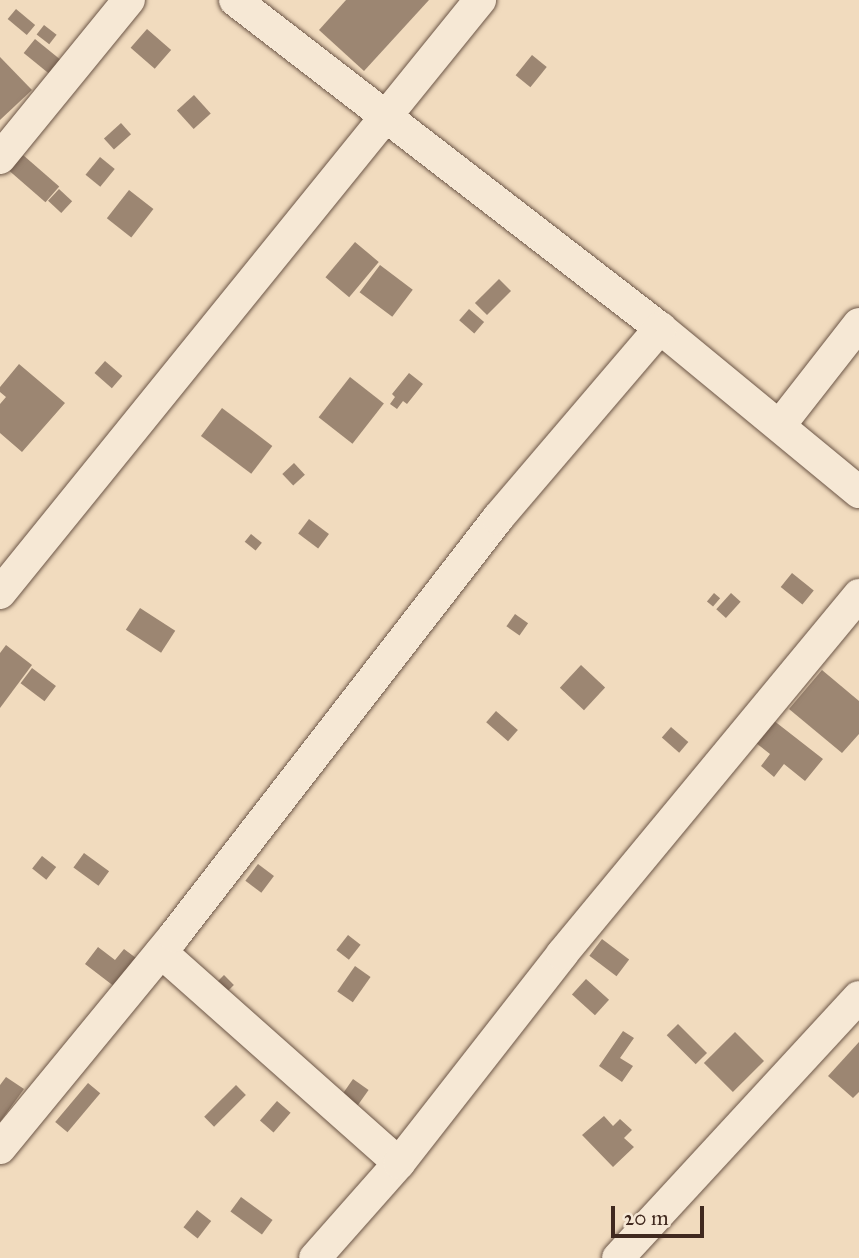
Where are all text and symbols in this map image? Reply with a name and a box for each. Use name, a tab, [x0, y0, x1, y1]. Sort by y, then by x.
scale bar	[614, 1192, 707, 1236]
text: 20 m	[624, 1205, 669, 1231]

